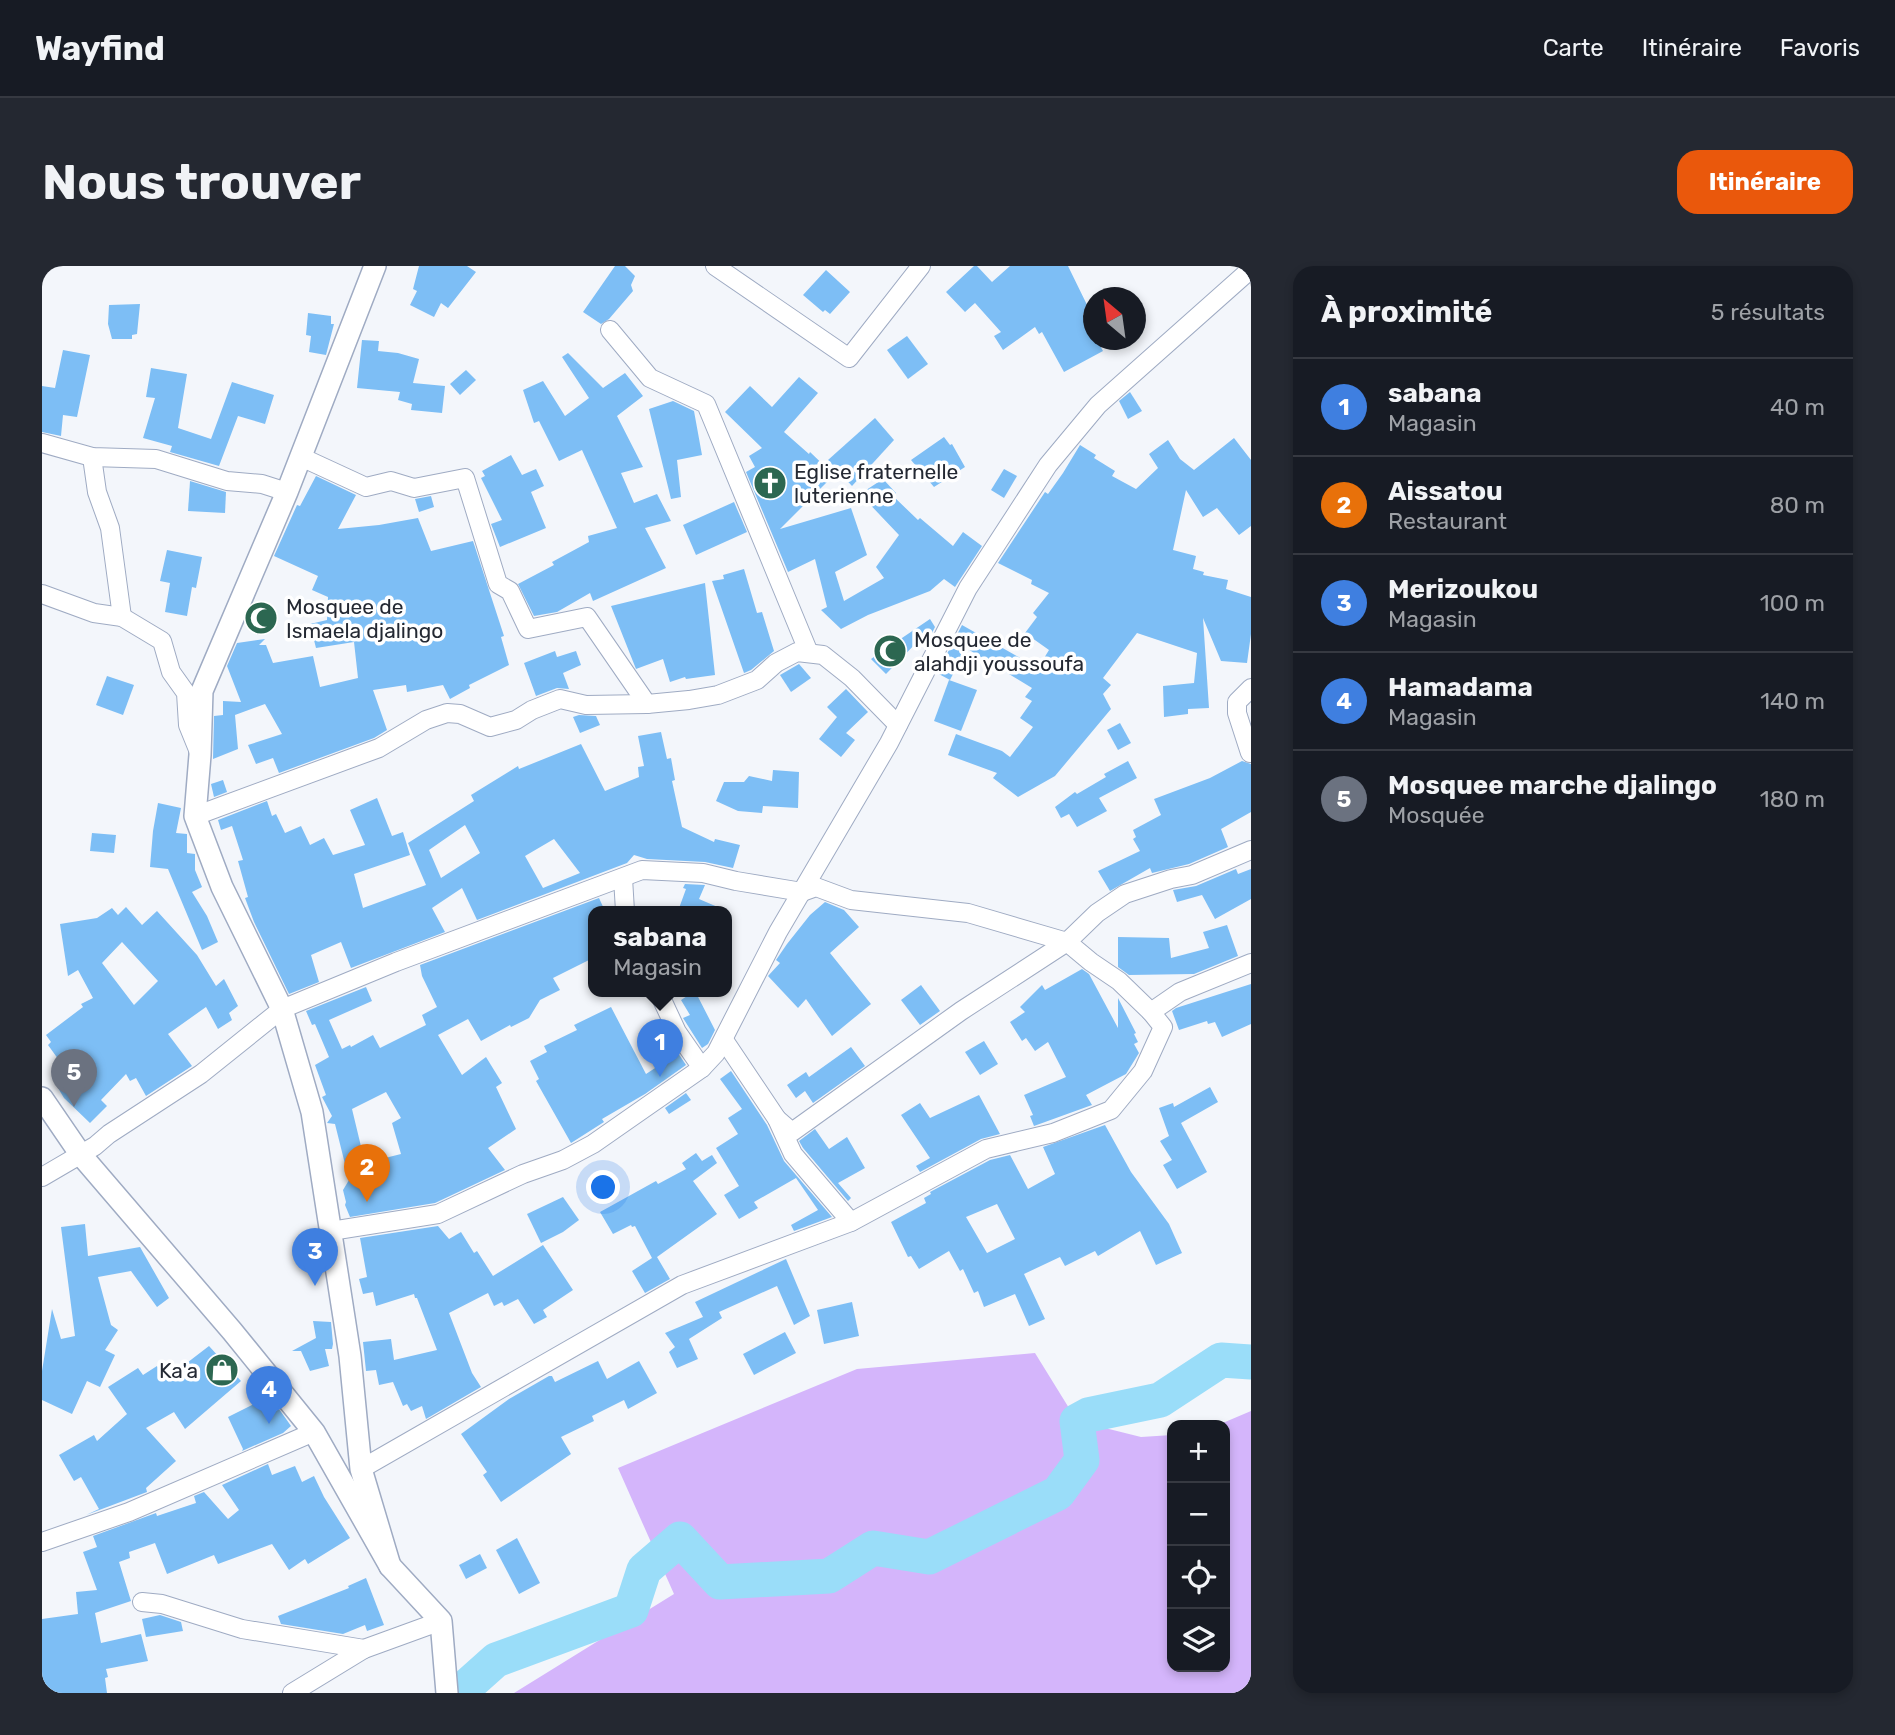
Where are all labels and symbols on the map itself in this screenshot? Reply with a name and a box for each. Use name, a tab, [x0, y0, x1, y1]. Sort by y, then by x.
north arrow	[1083, 287, 1146, 350]
place label: Eglise fraternelle luterienne	[794, 459, 958, 508]
church icon: Eglise fraternelle luterienne	[751, 464, 789, 502]
place label: Mosquee de Ismaela djalingo	[286, 594, 443, 643]
mosque icon: Mosquee de Ismaela djalingo	[242, 599, 280, 637]
place label: Mosquee de alahdji youssoufa	[914, 627, 1084, 676]
mosque icon: Mosquee de alahdji youssoufa	[871, 632, 909, 670]
pin: 1	[637, 1019, 683, 1077]
pin: 5	[51, 1049, 97, 1107]
pin: 2	[344, 1144, 390, 1202]
your location	[586, 1170, 620, 1204]
pin: 3	[292, 1228, 338, 1286]
shop icon: Ka'a	[203, 1351, 241, 1389]
place label: Ka'a	[159, 1358, 198, 1383]
pin: 4	[246, 1366, 292, 1424]

